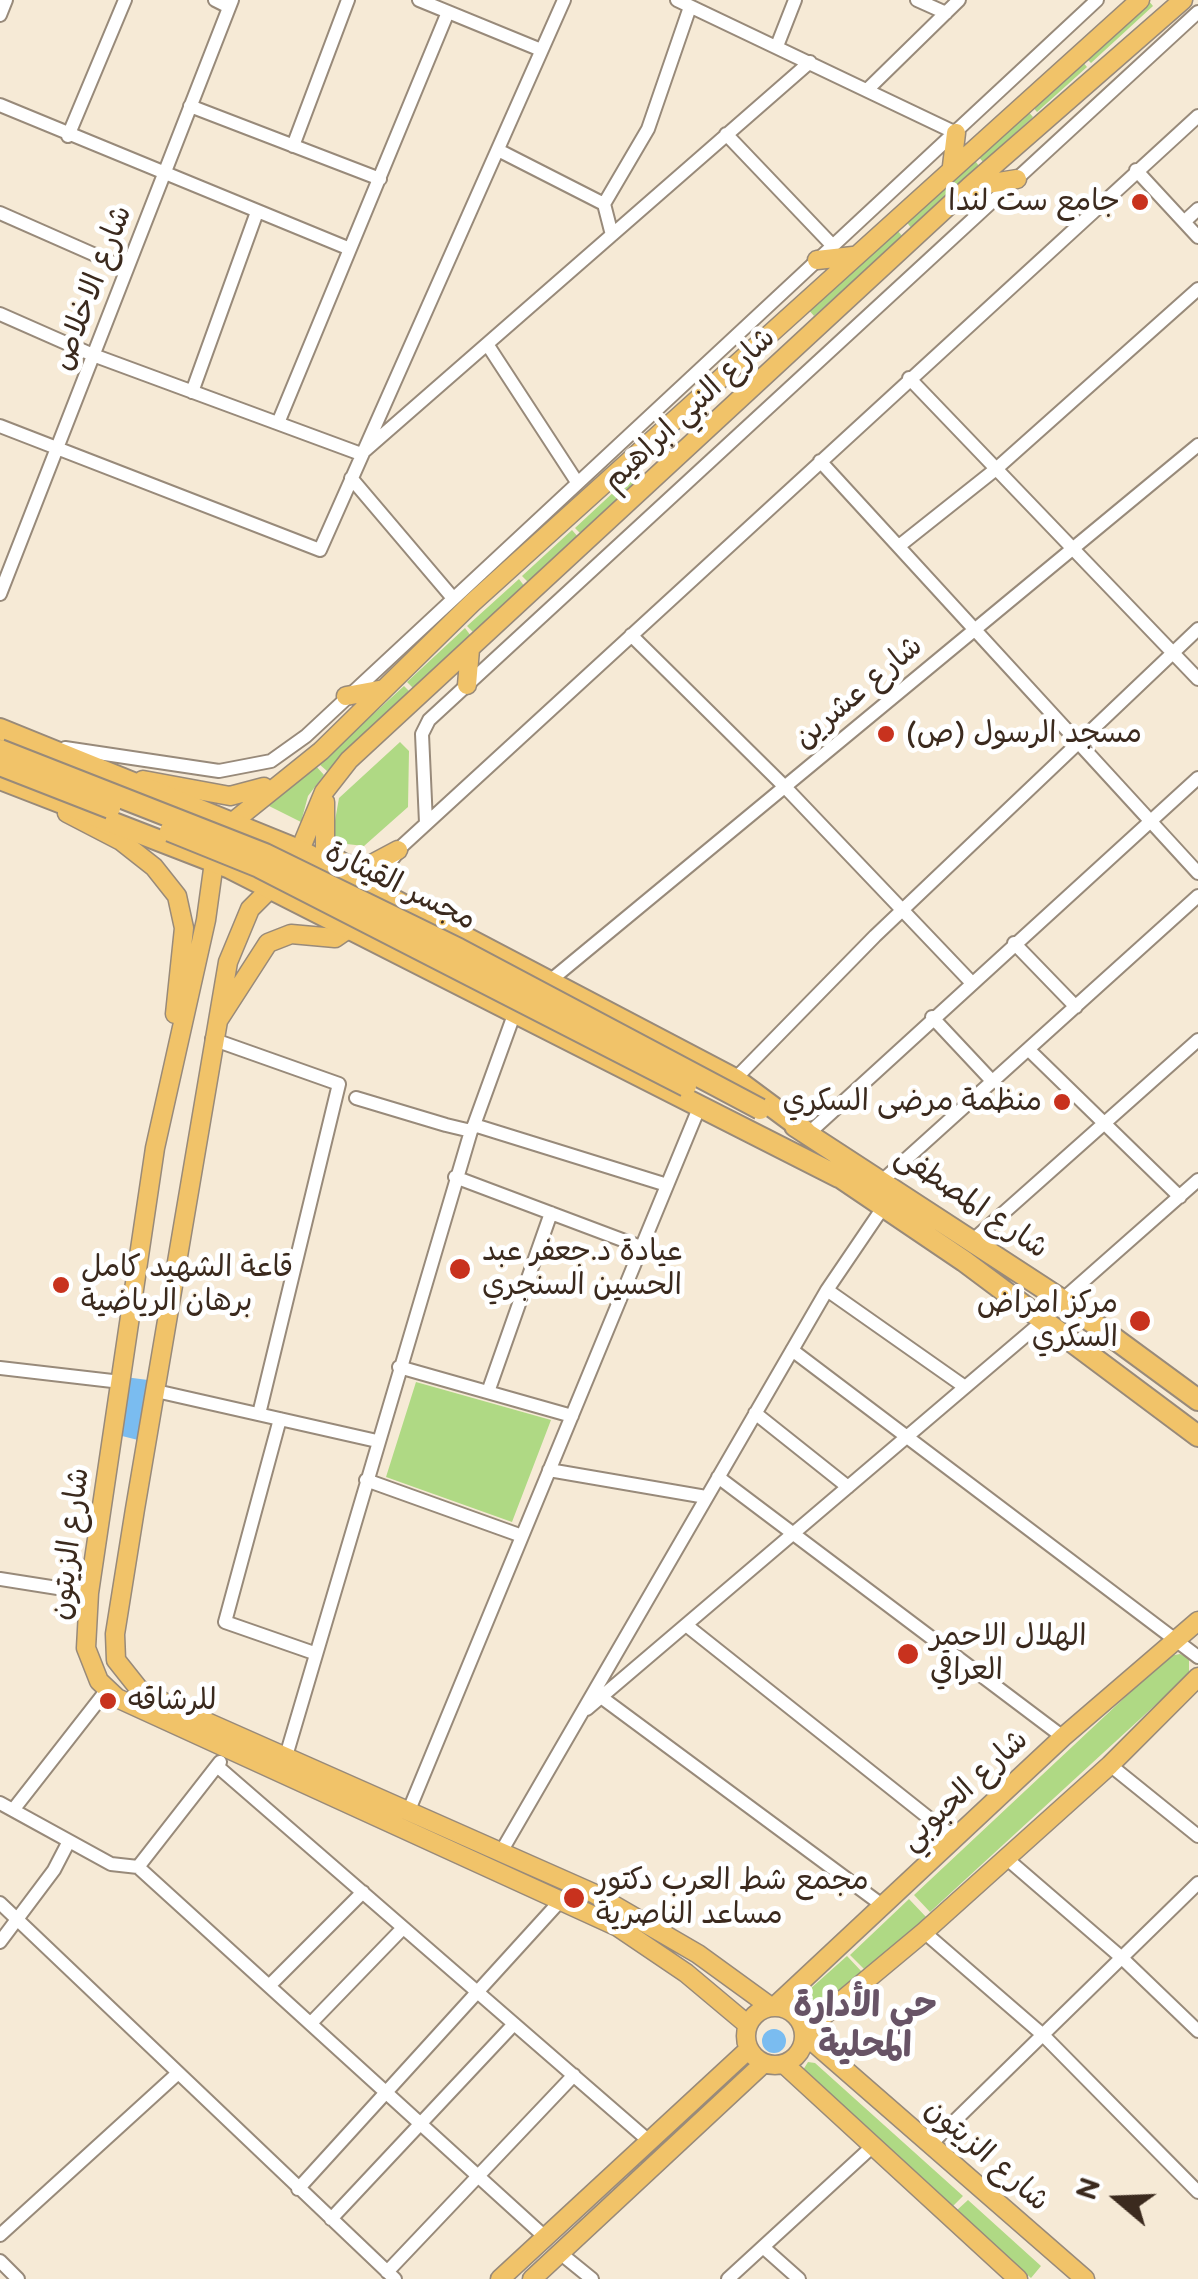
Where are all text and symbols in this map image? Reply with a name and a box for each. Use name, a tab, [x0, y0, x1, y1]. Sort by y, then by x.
place label: جامع ست لندا	[948, 184, 1120, 220]
marker: جامع ست لندا	[1129, 191, 1151, 213]
street label: شارع الاخلاص	[45, 201, 141, 375]
street label: شارع النبي ابراهيم	[596, 321, 784, 499]
street label: شارع عشرين	[787, 629, 931, 757]
place label: مسجد الرسول (ص)	[906, 716, 1142, 752]
marker: مسجد الرسول (ص)	[875, 723, 897, 745]
street label: مجسر القيثارة	[319, 835, 481, 939]
place label: منظمة مرضى السكري	[783, 1084, 1042, 1120]
marker: منظمة مرضى السكري	[1051, 1091, 1073, 1113]
street label: شارع المصطفى	[888, 1139, 1054, 1267]
place label: عيادة د.جعفر عبد الحسين السنجري	[482, 1234, 683, 1304]
place label: قاعة الشهيد كامل برهان الرياضية	[81, 1250, 293, 1320]
marker: عيادة د.جعفر عبد الحسين السنجري	[447, 1256, 473, 1282]
marker: قاعة الشهيد كامل برهان الرياضية	[50, 1274, 72, 1296]
place label: مركز امراض السكري	[977, 1286, 1118, 1356]
marker: مركز امراض السكري	[1127, 1308, 1153, 1334]
street label: شارع الزيتون	[44, 1466, 98, 1622]
place label: الهلال الاحمر العراقي	[930, 1619, 1087, 1690]
marker: الهلال الاحمر العراقي	[895, 1641, 921, 1667]
place label: للرشاقه	[128, 1683, 217, 1719]
marker: للرشاقه	[97, 1690, 119, 1712]
street label: شارع الحبوبي	[894, 1723, 1036, 1859]
place label: مجمع شط العرب دكتور مساعد الناصرية	[596, 1863, 869, 1934]
marker: مجمع شط العرب دكتور مساعد الناصرية	[561, 1885, 587, 1911]
district label: حي الأدارة المحلية	[793, 1986, 937, 2068]
street label: شارع الزيتون	[916, 2092, 1056, 2220]
north arrow	[1068, 2149, 1168, 2249]
text: N	[1070, 2174, 1108, 2204]

